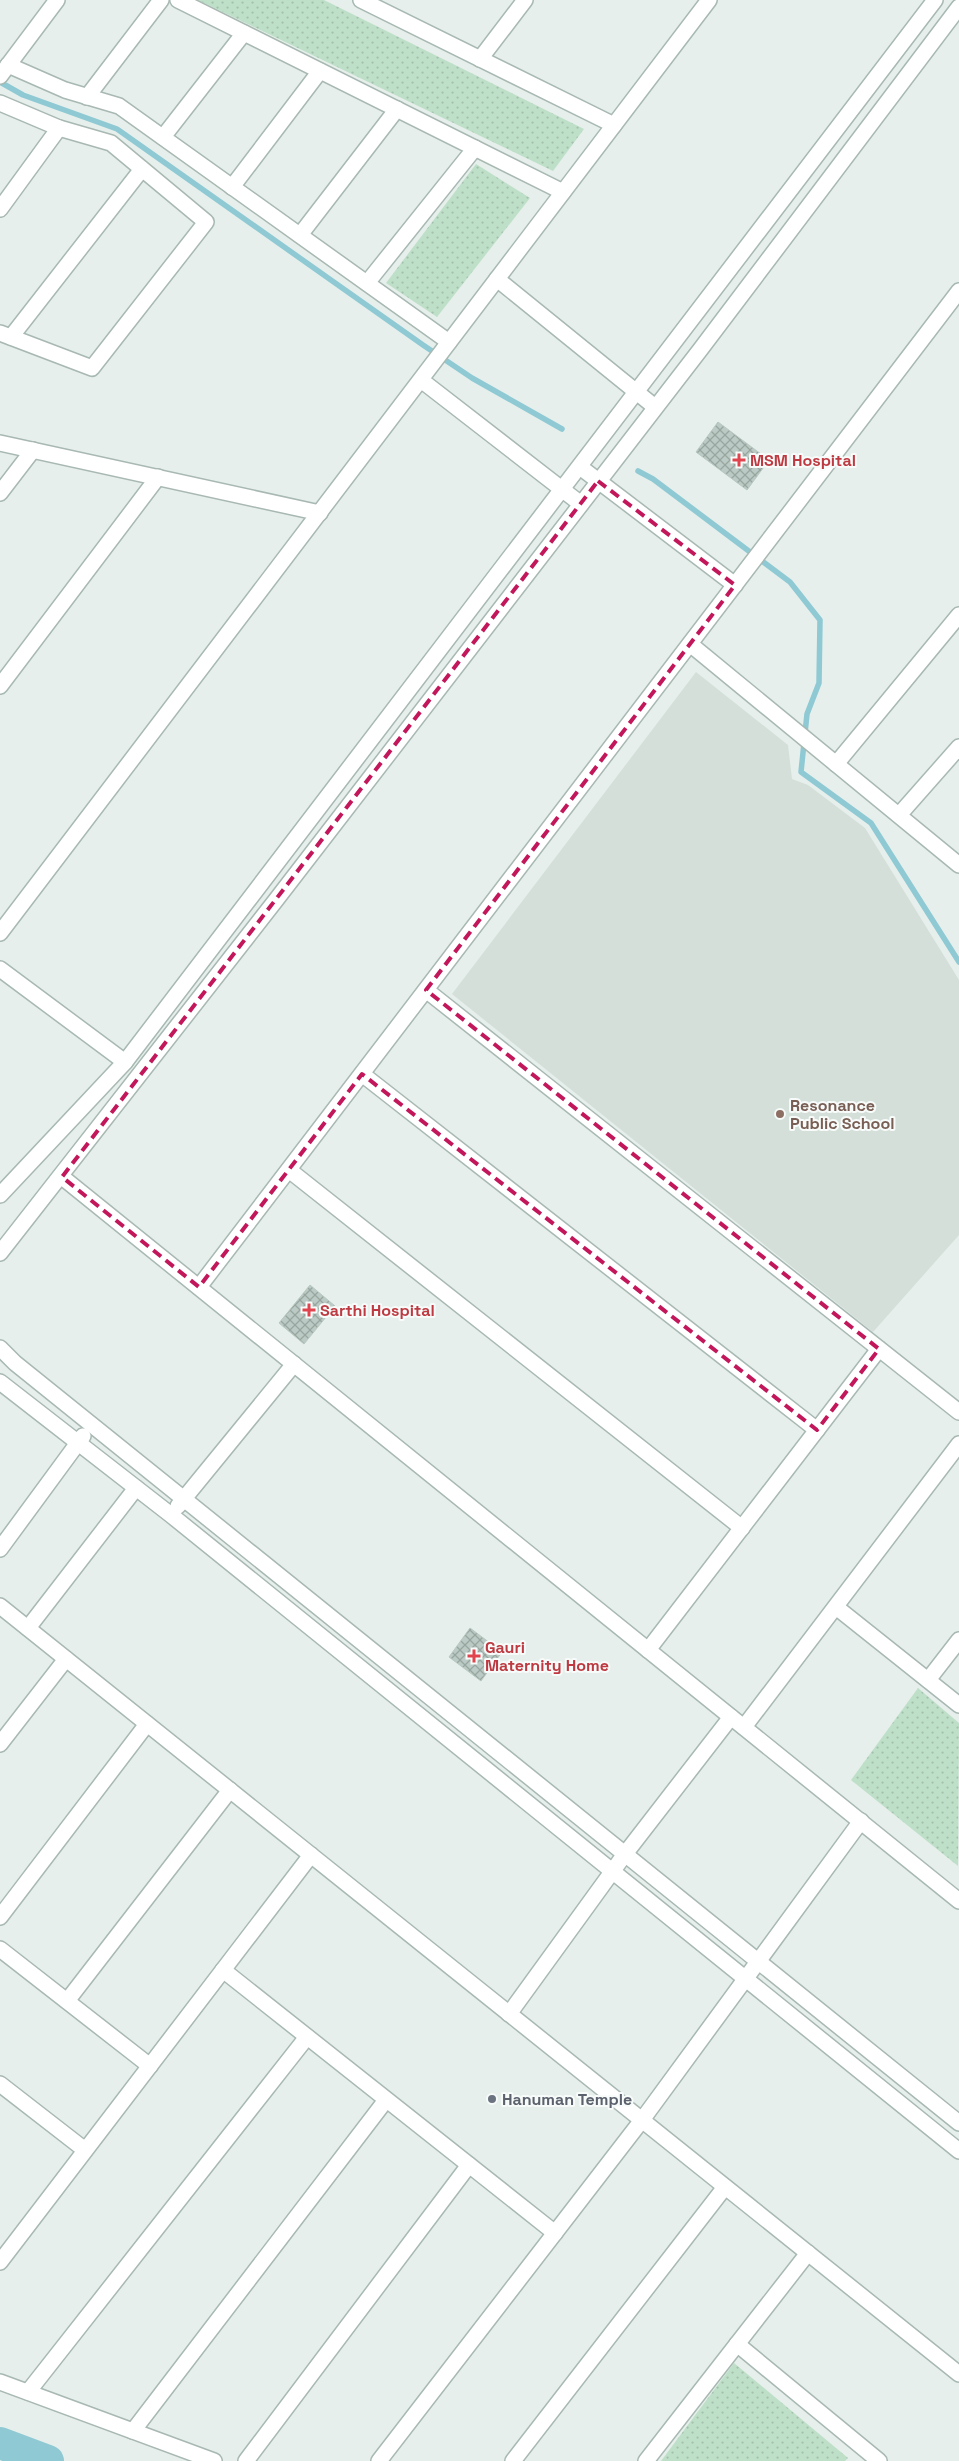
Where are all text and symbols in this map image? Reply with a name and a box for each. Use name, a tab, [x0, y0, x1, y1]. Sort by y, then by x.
place label: MSM Hospital	[750, 450, 856, 471]
marker: MSM Hospital	[732, 453, 746, 467]
place label: Resonance Public School	[790, 1095, 894, 1134]
marker: Resonance Public School	[774, 1108, 786, 1120]
place label: Sarthi Hospital	[320, 1300, 435, 1321]
marker: Sarthi Hospital	[302, 1303, 316, 1317]
place label: Gauri Maternity Home	[485, 1637, 609, 1676]
marker: Gauri Maternity Home	[467, 1649, 481, 1663]
place label: Hanuman Temple	[502, 2089, 632, 2110]
marker: Hanuman Temple	[486, 2093, 498, 2105]

